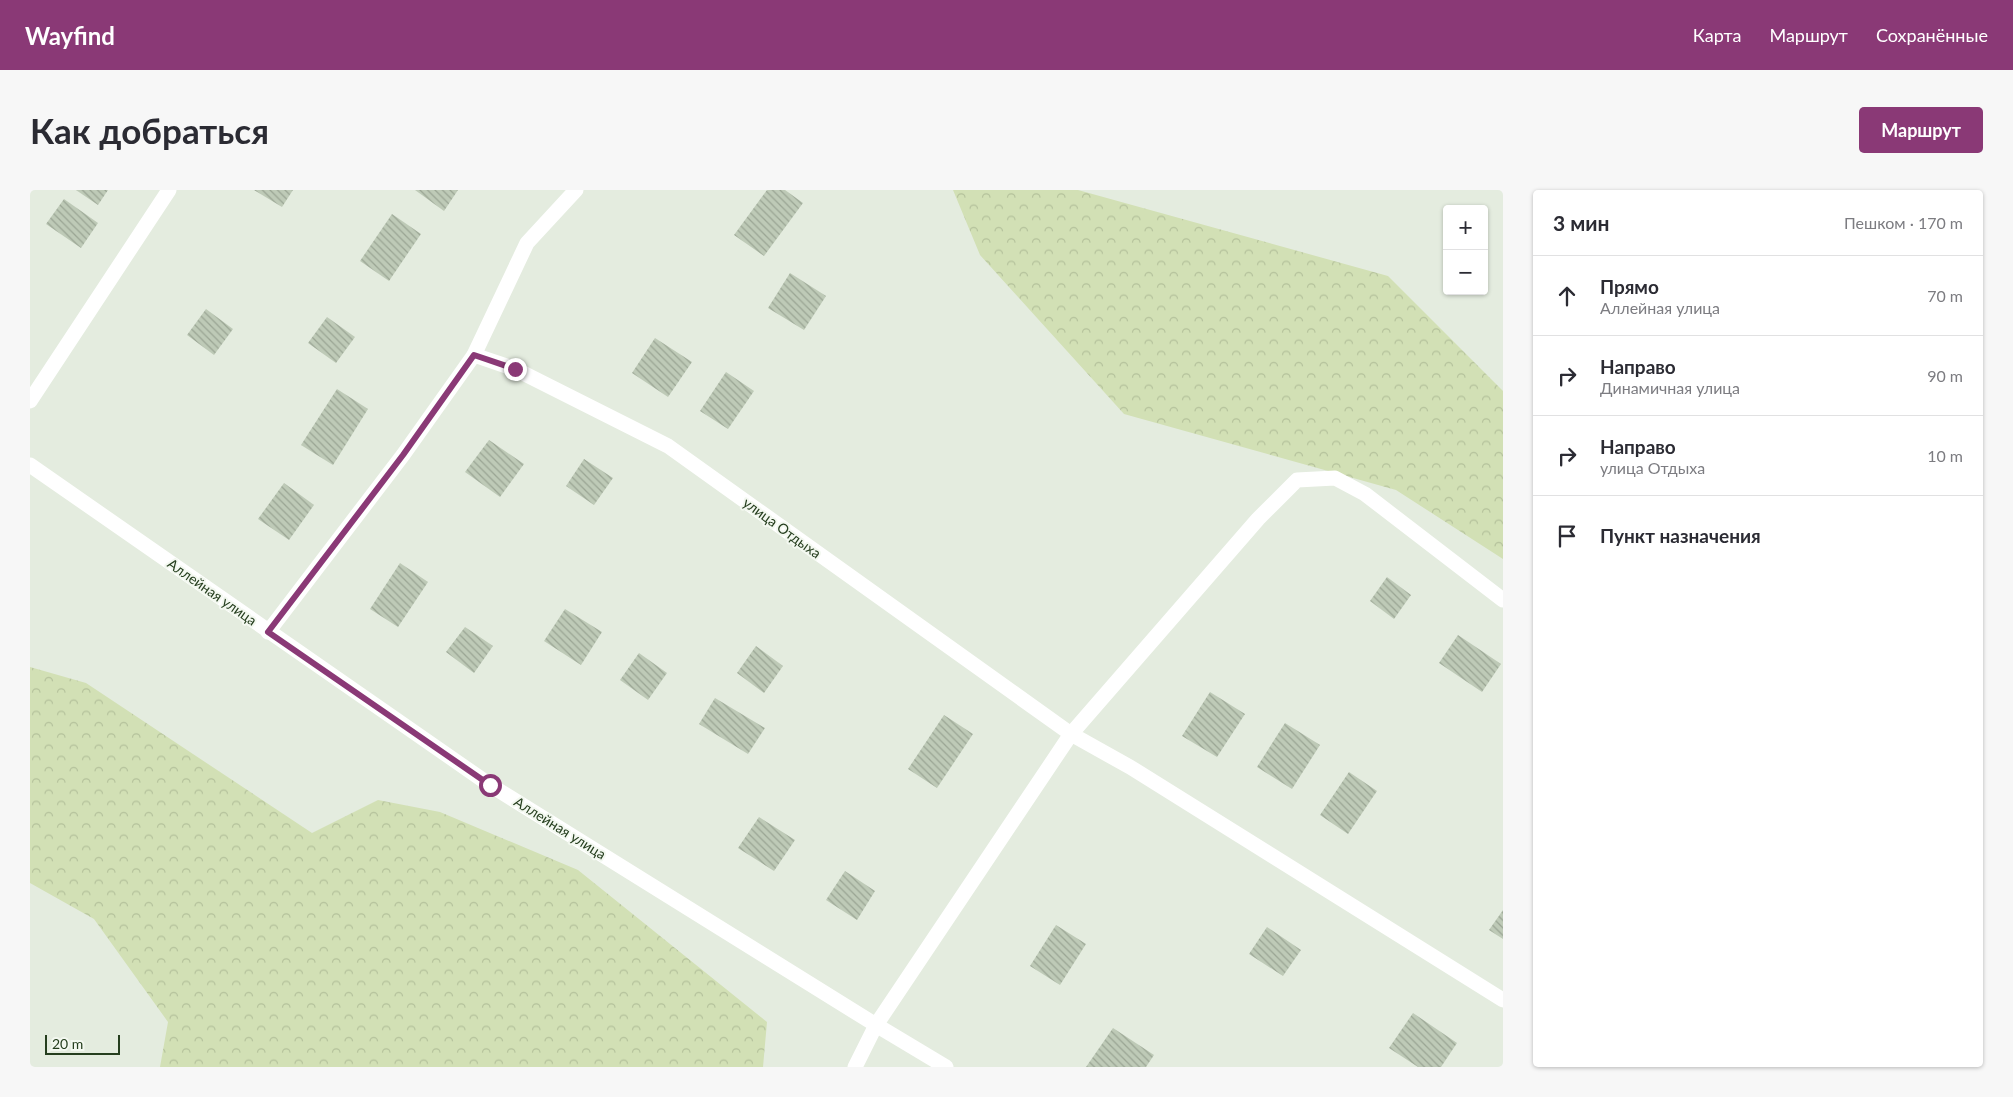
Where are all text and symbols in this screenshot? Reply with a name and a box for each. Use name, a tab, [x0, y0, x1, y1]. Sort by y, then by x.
text: Wayfind	[25, 21, 115, 50]
text: Карта	[1693, 24, 1741, 46]
text: Маршрут	[1769, 24, 1848, 46]
text: Сохранённые	[1876, 24, 1988, 46]
button: Маршрут	[1859, 107, 1983, 153]
text: Как добраться	[30, 109, 269, 151]
map controls	[1443, 205, 1488, 295]
button: +	[1443, 205, 1488, 250]
text: 3 мин	[1553, 210, 1610, 235]
text: Пешком · 170 m	[1844, 213, 1963, 232]
button: −	[1443, 250, 1488, 295]
text: Прямо	[1600, 275, 1659, 298]
icon: ahead	[1553, 282, 1581, 310]
text: 70 m	[1927, 286, 1963, 305]
text: Аллейная улица	[1600, 298, 1720, 317]
text: Направо	[1600, 355, 1676, 378]
route end	[504, 358, 527, 381]
icon: right	[1553, 362, 1581, 390]
text: 90 m	[1927, 366, 1963, 385]
text: Динамичная улица	[1600, 378, 1740, 397]
text: Направо	[1600, 435, 1676, 458]
icon: right	[1553, 442, 1581, 470]
text: 10 m	[1927, 446, 1963, 465]
text: улица Отдыха	[1600, 458, 1705, 477]
street label: улица Отдыха	[740, 494, 825, 562]
icon: arrive	[1553, 522, 1581, 550]
text: Пункт назначения	[1600, 524, 1761, 547]
street label: Аллейная улица	[164, 555, 260, 629]
route start	[479, 774, 502, 797]
street label: Аллейная улица	[511, 793, 609, 863]
scale bar	[45, 1032, 120, 1055]
text: 20 m	[52, 1035, 83, 1052]

